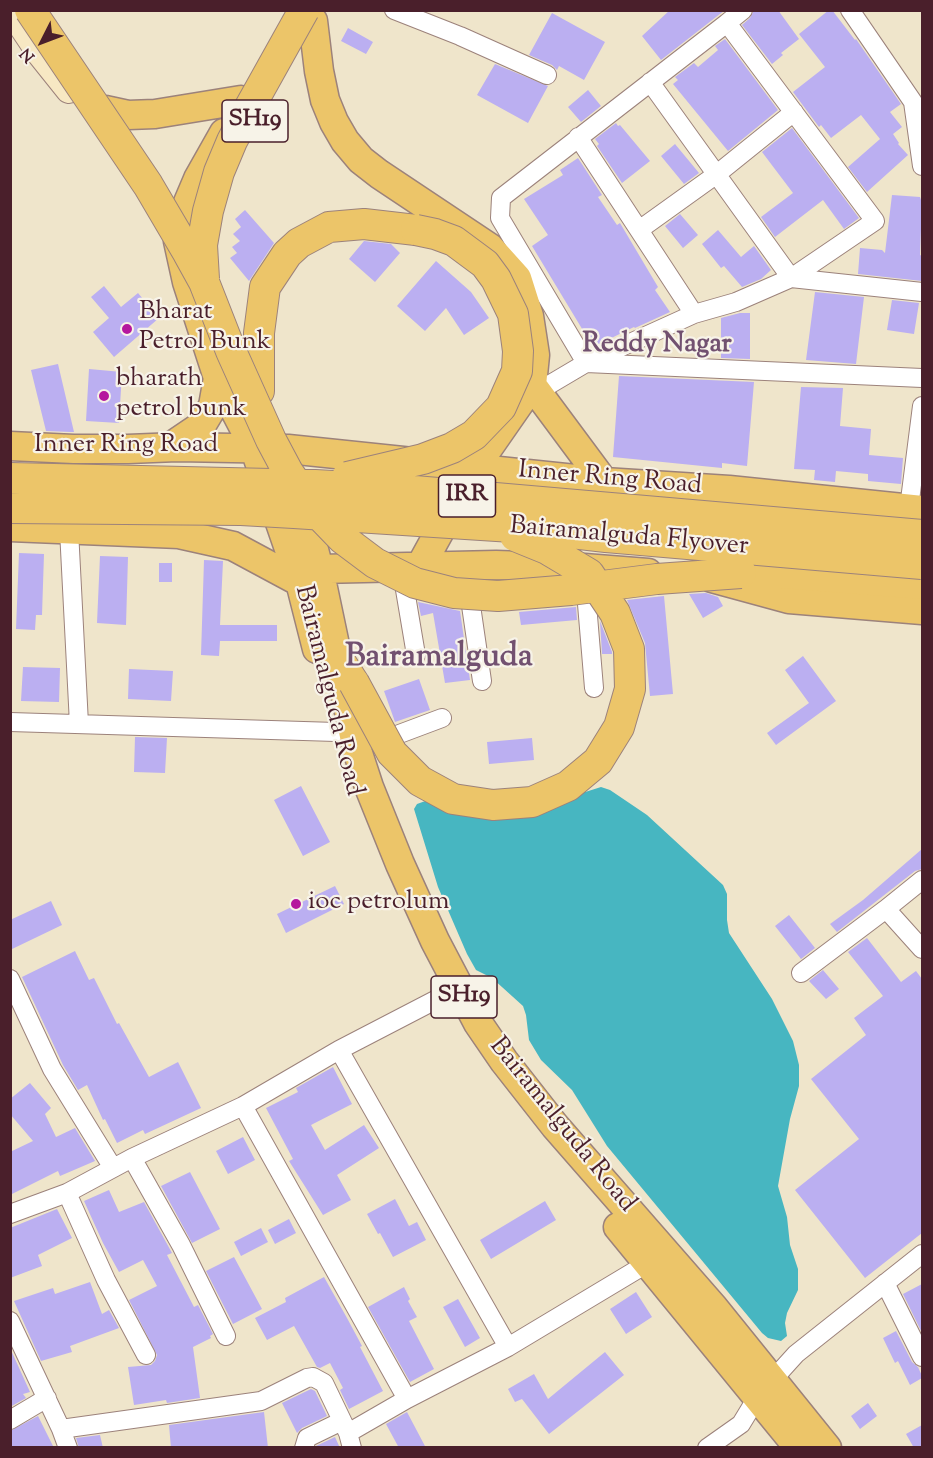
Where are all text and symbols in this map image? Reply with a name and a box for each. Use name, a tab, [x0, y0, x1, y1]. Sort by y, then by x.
north arrow	[12, 12, 72, 72]
text: N	[15, 42, 41, 67]
road number: SH19	[222, 100, 288, 142]
place label: Bharat Petrol Bunk	[139, 298, 271, 360]
marker: Bharat Petrol Bunk	[120, 322, 134, 336]
district label: Reddy Nagar	[582, 330, 732, 362]
place label: bharath petrol bunk	[116, 365, 247, 426]
marker: bharath petrol bunk	[97, 389, 111, 403]
street label: Inner Ring Road	[34, 431, 218, 463]
street label: Inner Ring Road	[517, 456, 703, 504]
road number: IRR	[438, 475, 496, 517]
street label: Bairamalguda Flyover	[508, 512, 750, 564]
street label: Bairamalguda Road	[286, 582, 368, 800]
district label: Bairamalguda	[345, 641, 533, 679]
place label: ioc petrolum	[308, 888, 449, 920]
marker: ioc petrolum	[289, 897, 303, 911]
road number: SH19	[431, 976, 497, 1018]
street label: Bairamalguda Road	[481, 1032, 641, 1220]

